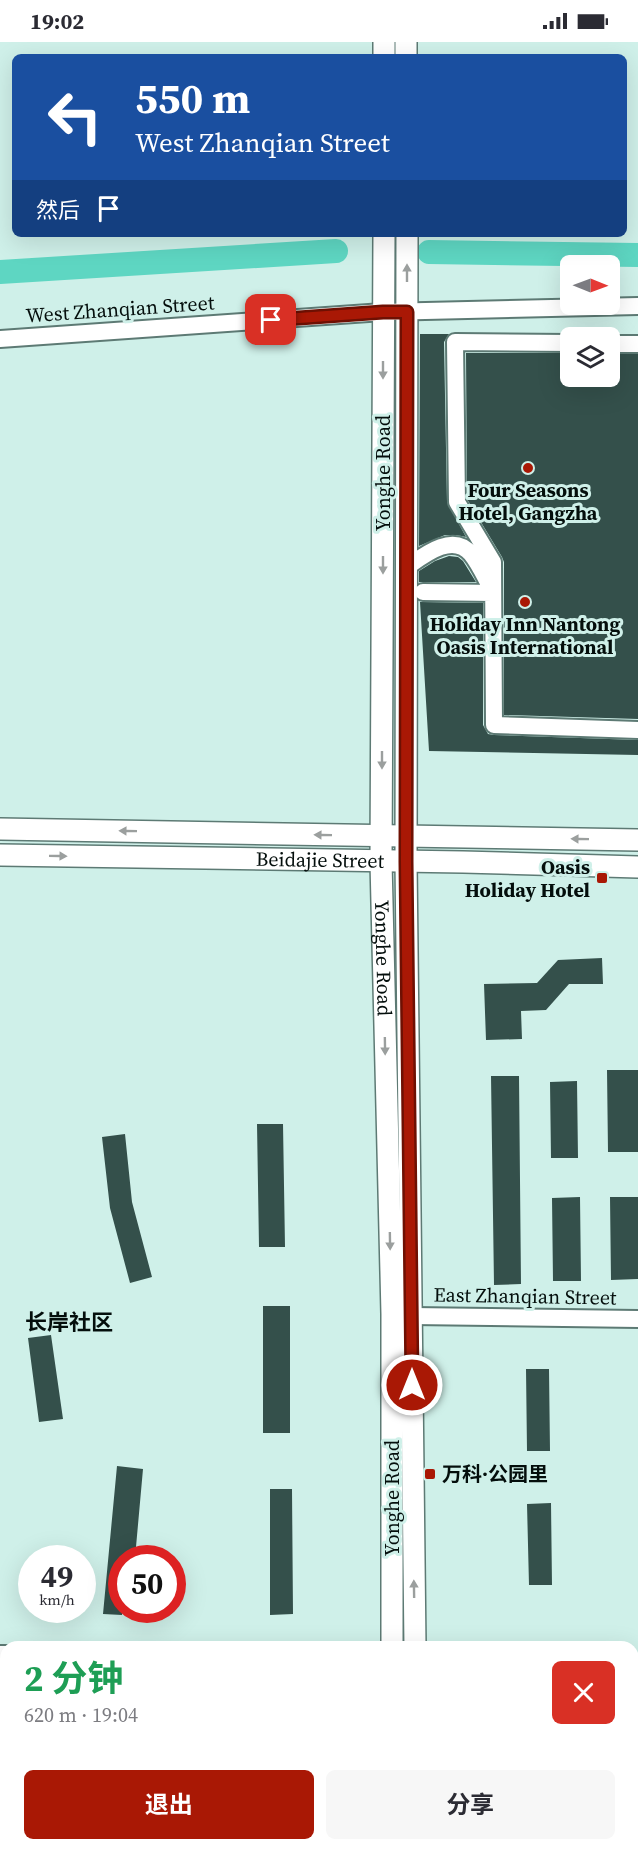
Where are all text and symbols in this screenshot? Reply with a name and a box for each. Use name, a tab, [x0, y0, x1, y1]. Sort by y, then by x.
text: 19:02	[30, 6, 84, 36]
text: 550 m	[135, 69, 250, 127]
icon: left	[36, 78, 114, 156]
text: West Zhanqian Street	[135, 124, 390, 161]
icon: arrive	[92, 192, 125, 225]
text: 然后	[36, 195, 80, 225]
north arrow	[560, 255, 620, 315]
map controls	[560, 255, 620, 387]
one-way arrow	[402, 263, 412, 282]
street label: West Zhanqian Street	[25, 288, 216, 330]
pin	[245, 294, 296, 345]
icon: arrive	[254, 303, 287, 336]
button: layers	[560, 327, 620, 387]
one-way arrow	[378, 361, 388, 380]
street label: Yonghe Road	[369, 414, 397, 531]
marker: Four Seasons Hotel, Gangzha	[521, 461, 535, 475]
place label: Four Seasons Hotel, Gangzha	[459, 476, 598, 527]
one-way arrow	[378, 556, 388, 575]
marker: Holiday Inn Nantong Oasis International	[518, 595, 532, 609]
place label: Holiday Inn Nantong Oasis International	[430, 610, 620, 661]
one-way arrow	[377, 751, 387, 770]
one-way arrow	[119, 827, 138, 836]
one-way arrow	[314, 831, 333, 840]
one-way arrow	[570, 834, 589, 844]
street label: Beidajie Street	[256, 845, 385, 875]
one-way arrow	[49, 851, 68, 861]
place label: Oasis Holiday Hotel	[465, 853, 590, 904]
marker: Oasis Holiday Hotel	[595, 871, 609, 885]
street label: Yonghe Road	[368, 899, 399, 1017]
one-way arrow	[380, 1037, 390, 1056]
one-way arrow	[385, 1232, 395, 1251]
street label: East Zhanqian Street	[433, 1280, 617, 1312]
district label: 长岸社区	[25, 1307, 113, 1337]
position arrow	[380, 1353, 444, 1417]
street label: Yonghe Road	[378, 1439, 406, 1556]
place label: 万科·公园里	[442, 1460, 548, 1488]
marker: 万科·公园里	[423, 1467, 437, 1481]
speed limit sign: 50	[108, 1545, 186, 1623]
text: 49	[41, 1556, 73, 1597]
one-way arrow	[409, 1579, 418, 1598]
text: km/h	[39, 1589, 75, 1610]
text: 2 分钟	[24, 1654, 123, 1703]
button: close	[552, 1661, 615, 1724]
text: 620 m · 19:04	[24, 1701, 138, 1729]
button: 退出	[24, 1770, 314, 1839]
button: 分享	[326, 1770, 615, 1839]

